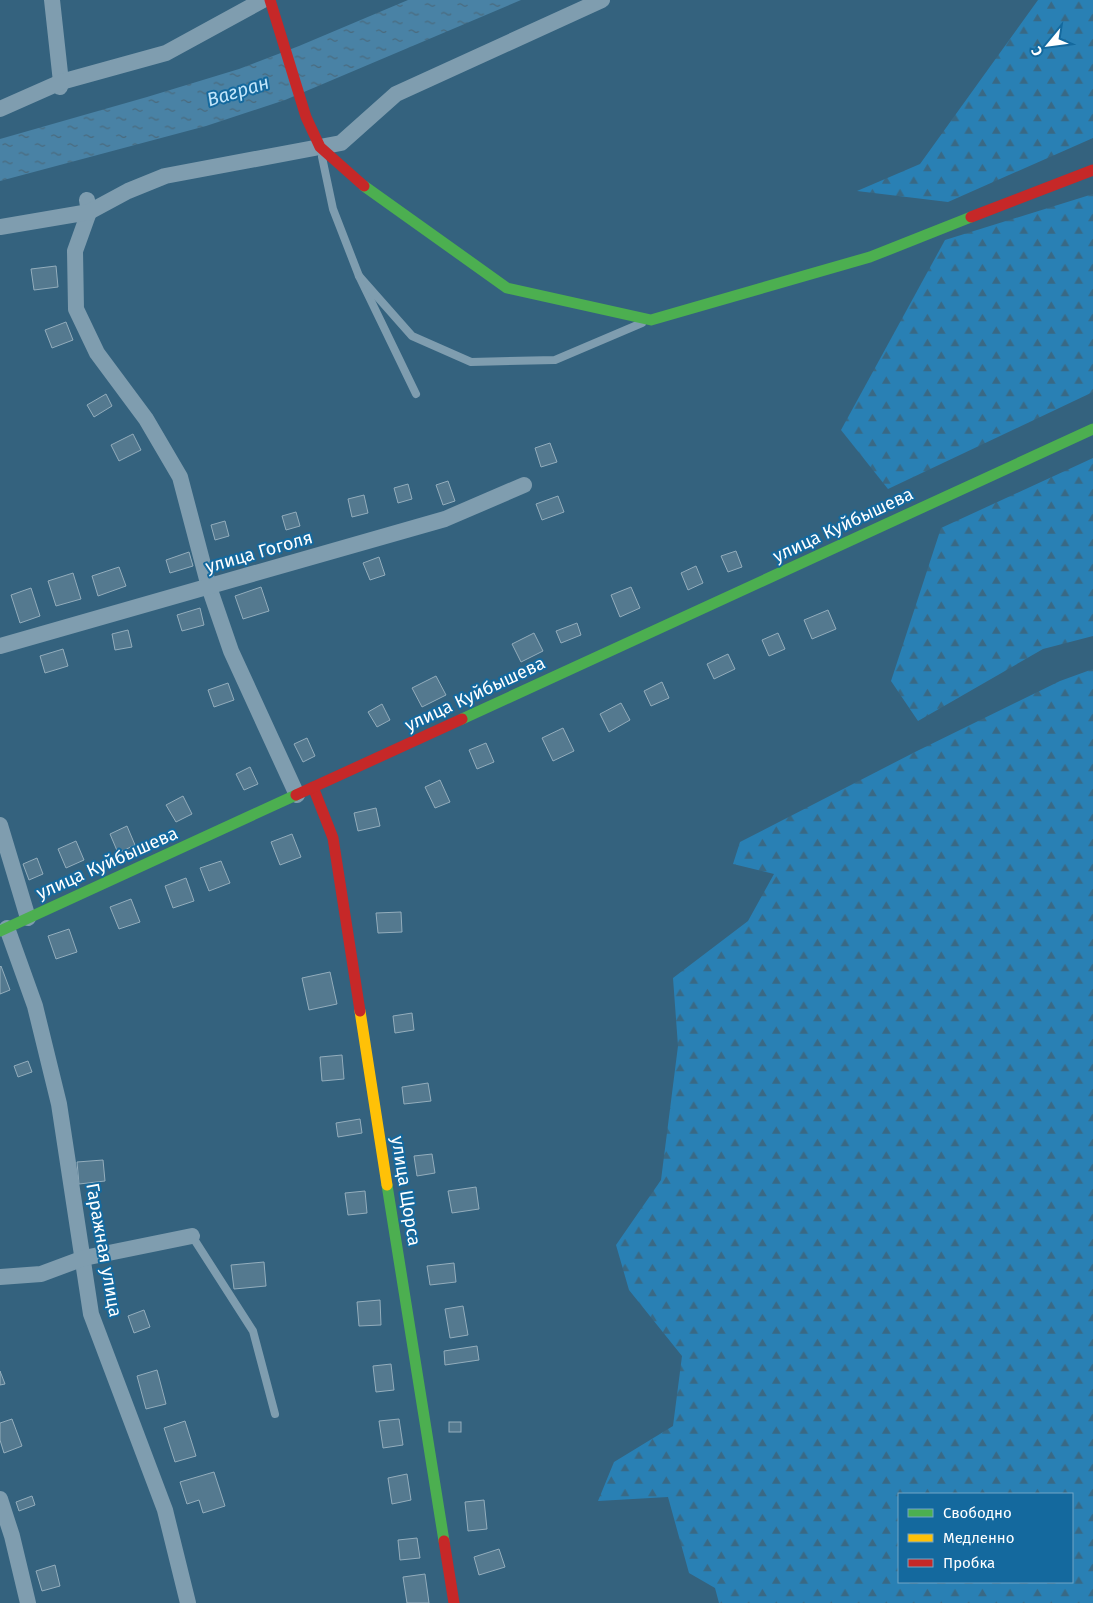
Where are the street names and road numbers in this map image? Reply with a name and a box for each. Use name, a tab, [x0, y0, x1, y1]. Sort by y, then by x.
street label: улица Куйбышева	[769, 483, 917, 567]
street label: улица Гоголя	[203, 526, 315, 578]
street label: улица Куйбышева	[401, 652, 549, 736]
street label: улица Куйбышева	[33, 822, 181, 904]
street label: улица Щорса	[386, 1134, 426, 1248]
street label: Гаражная улица	[81, 1181, 127, 1319]

